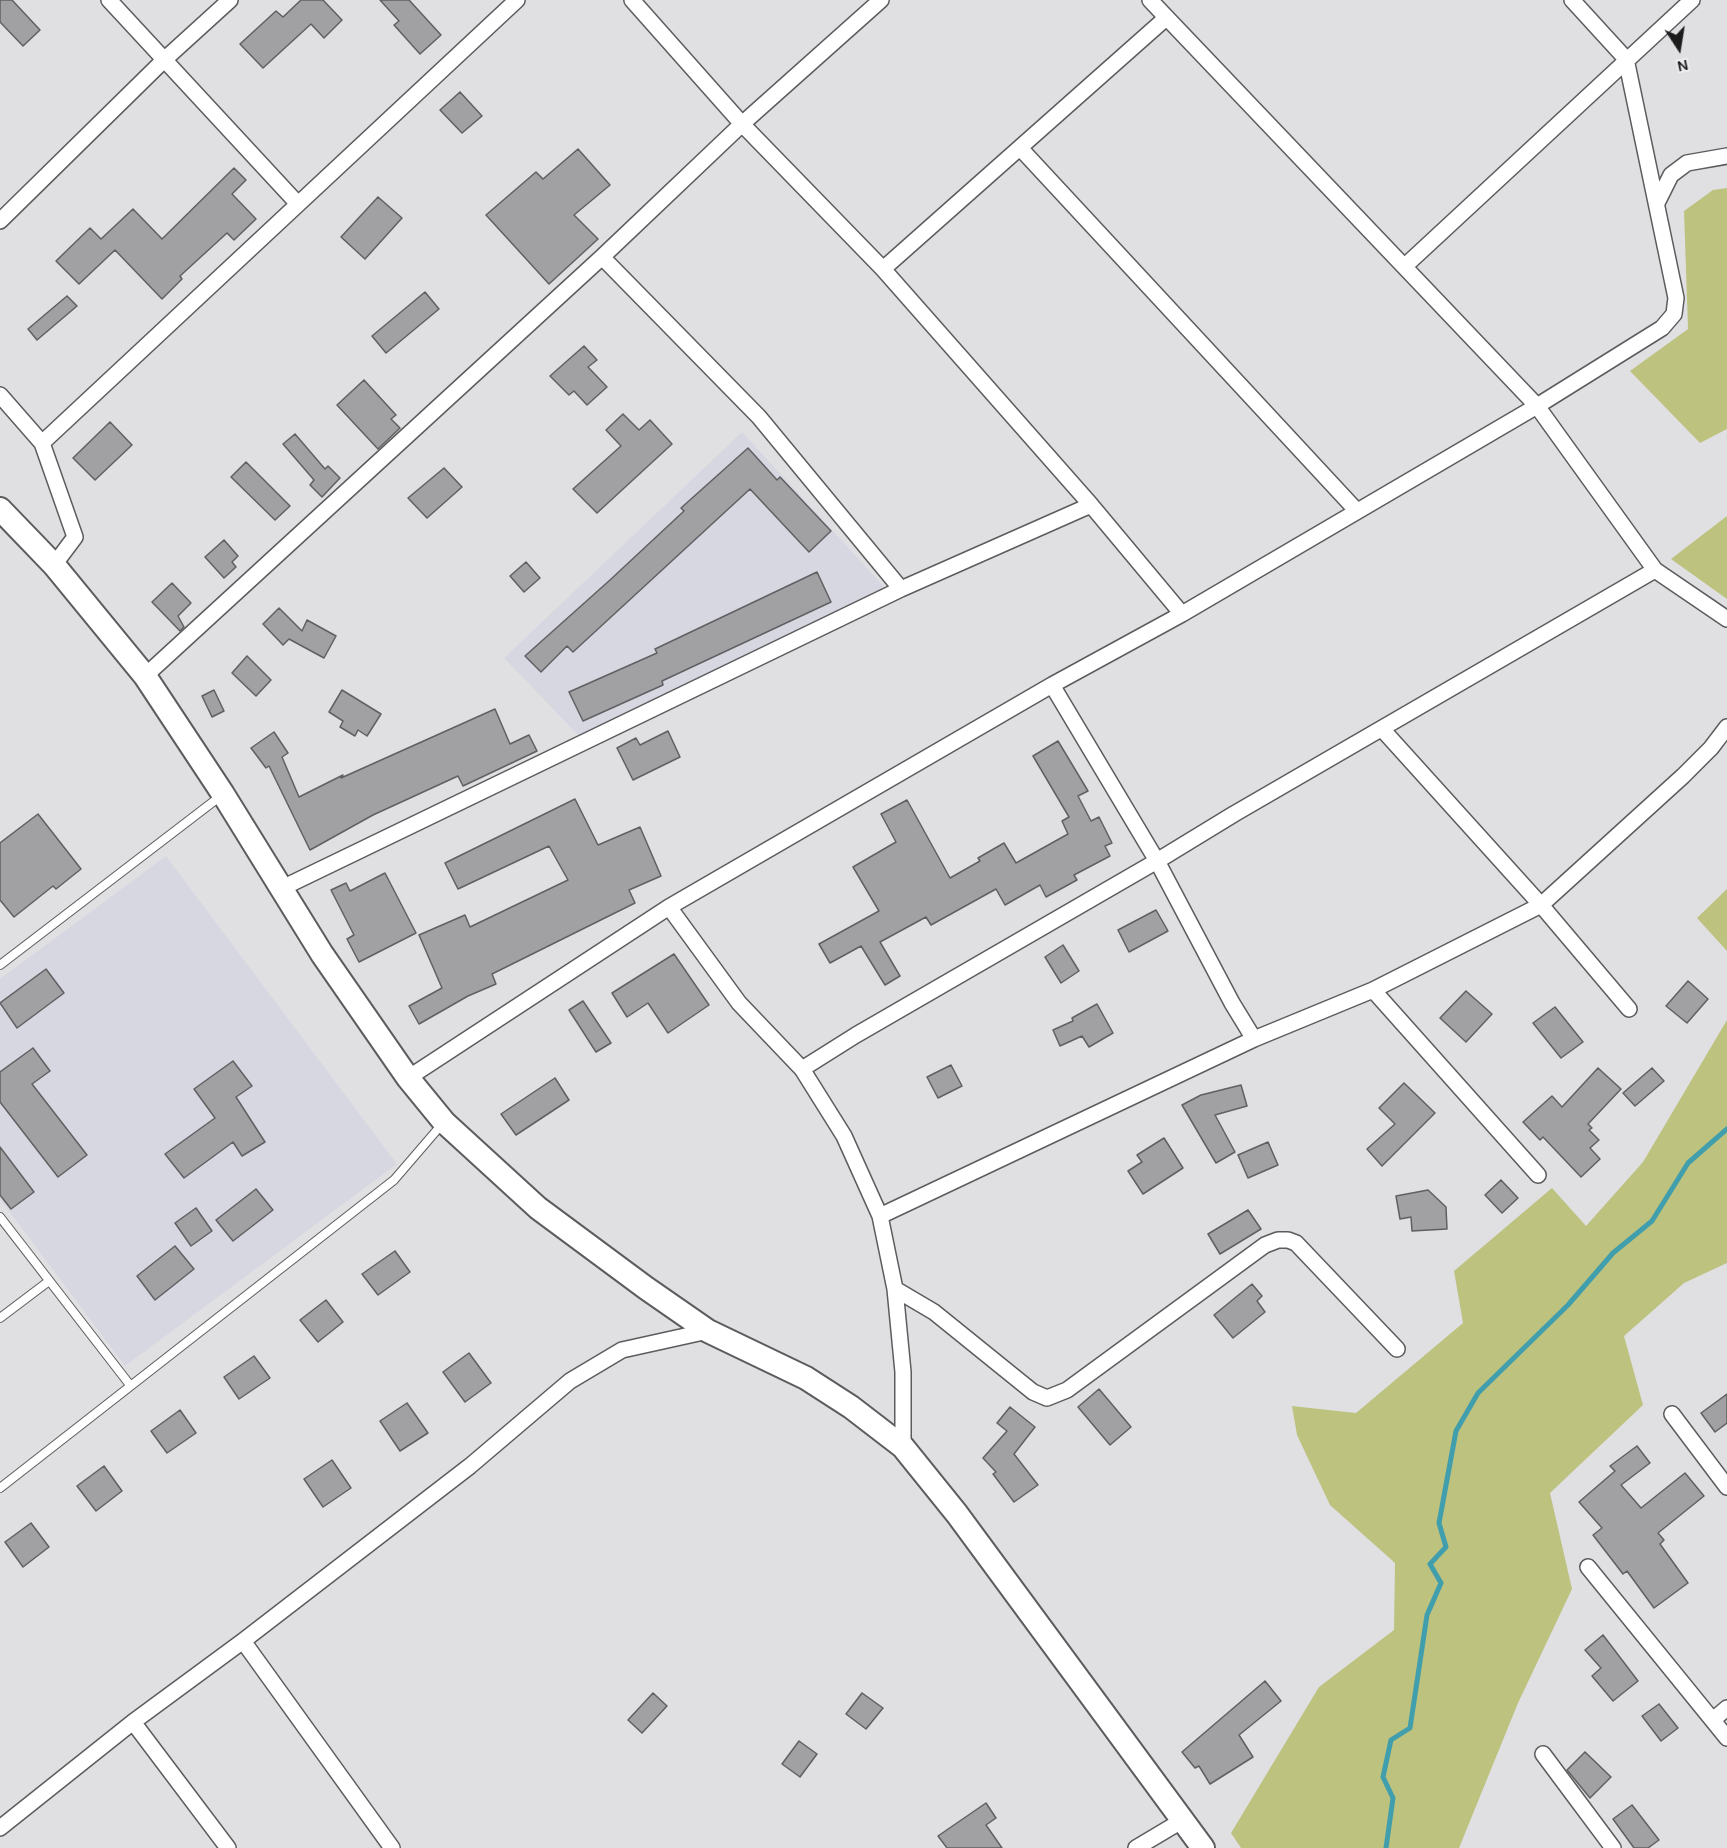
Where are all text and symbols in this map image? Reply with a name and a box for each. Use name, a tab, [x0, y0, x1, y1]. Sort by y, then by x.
north arrow	[1649, 18, 1709, 78]
text: N	[1675, 56, 1690, 77]

